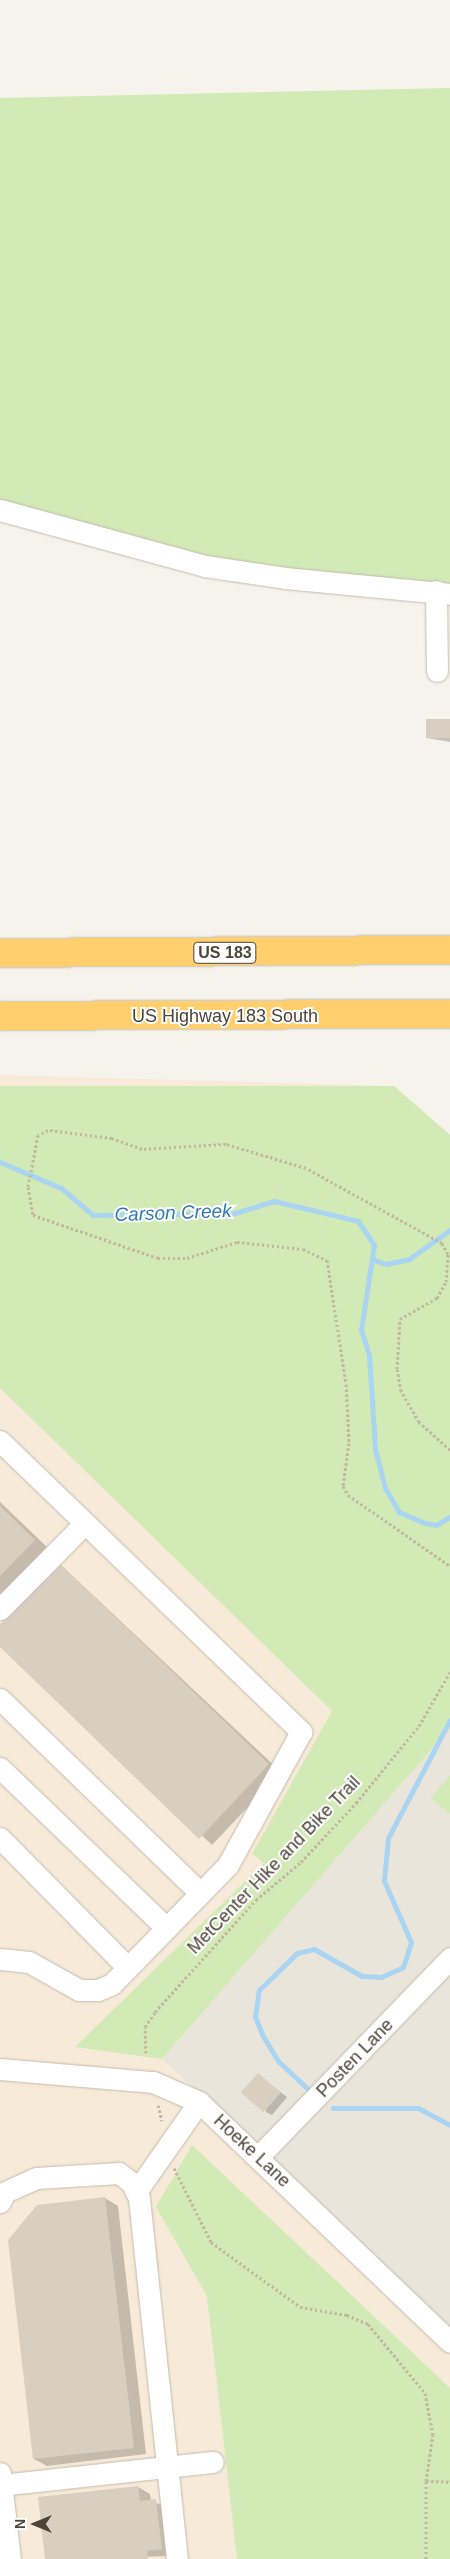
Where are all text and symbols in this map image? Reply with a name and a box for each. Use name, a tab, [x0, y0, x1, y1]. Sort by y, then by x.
road number: US 183	[192, 940, 258, 966]
street label: US Highway 183 South	[132, 1005, 318, 1027]
water label: Carson Creek	[114, 1200, 232, 1226]
street label: MetCenter Hike and Bike Trail	[183, 1771, 365, 1959]
street label: Posten Lane	[312, 2014, 398, 2102]
street label: Hoeke Lane	[209, 2110, 295, 2192]
north arrow	[10, 2499, 60, 2549]
text: N	[12, 2519, 28, 2529]

